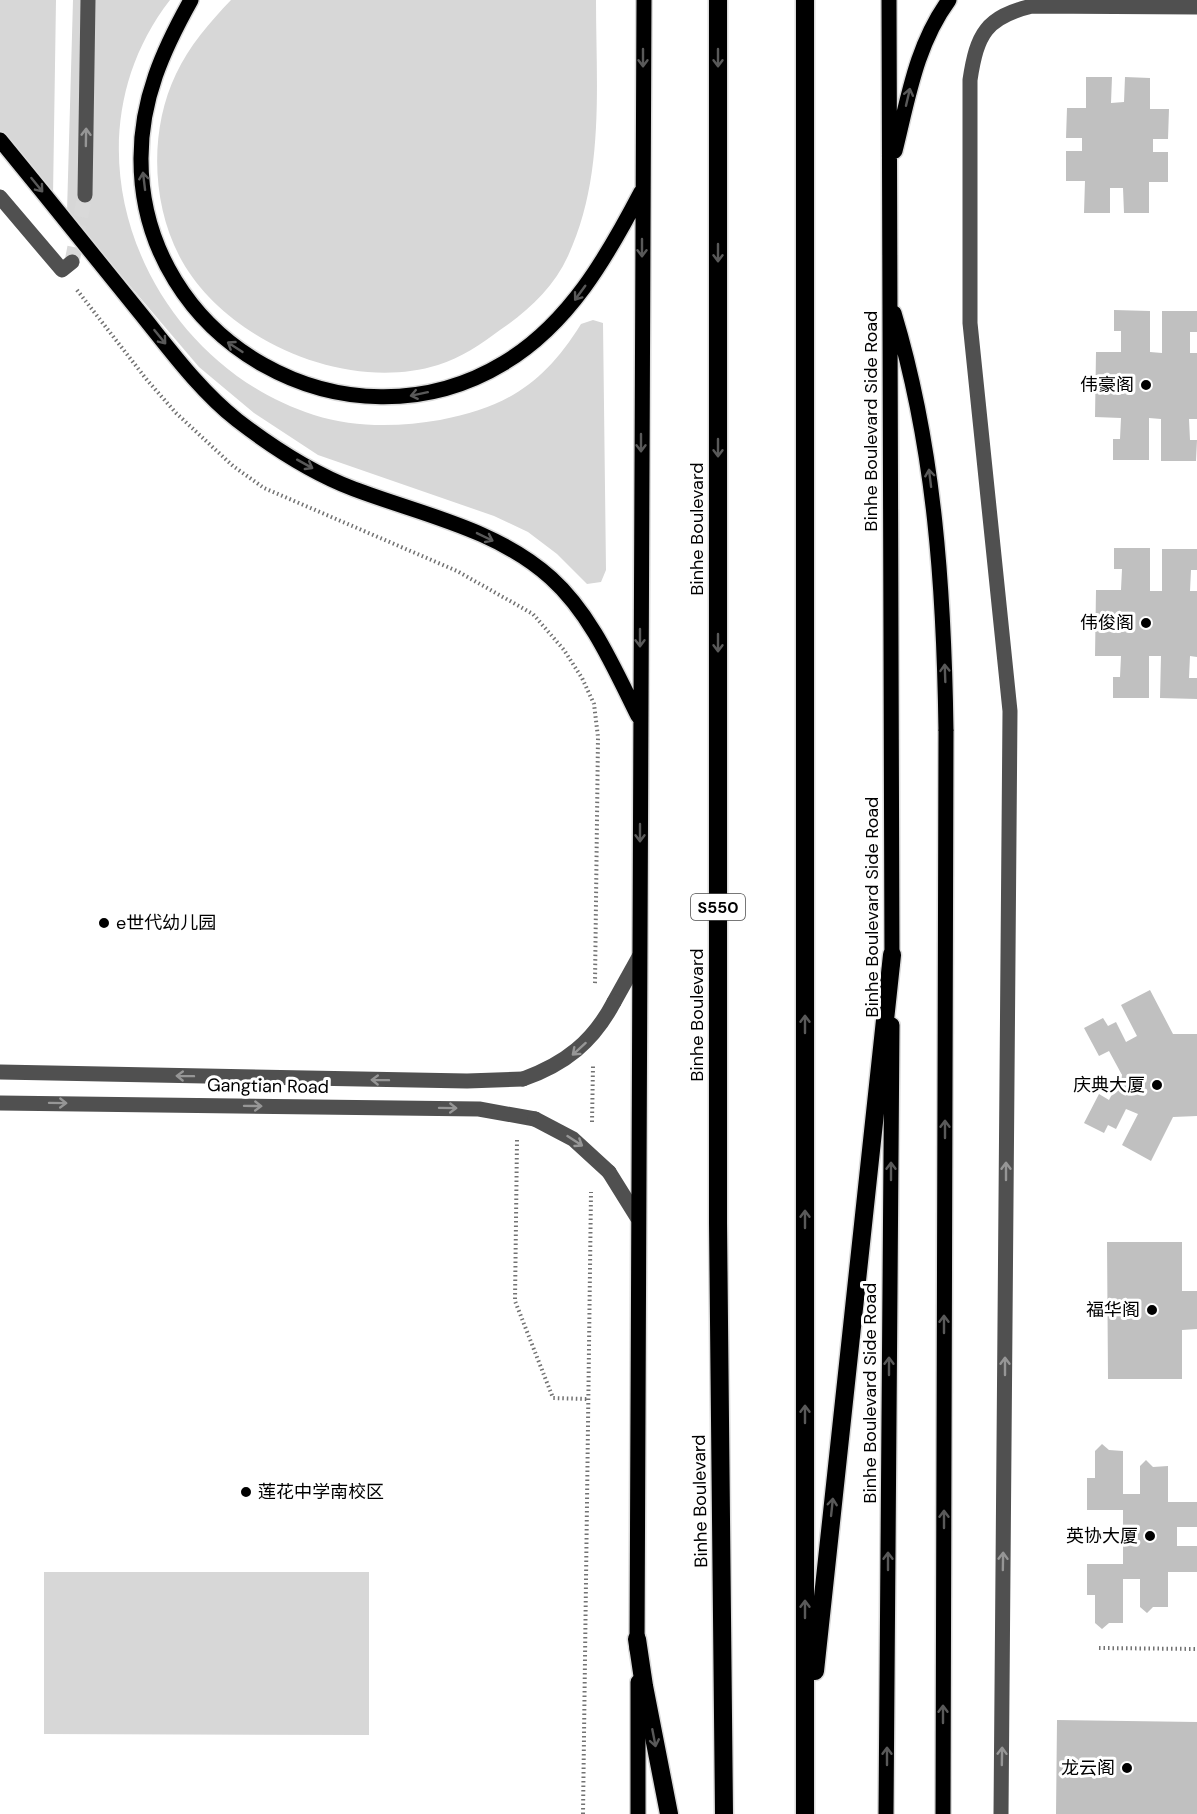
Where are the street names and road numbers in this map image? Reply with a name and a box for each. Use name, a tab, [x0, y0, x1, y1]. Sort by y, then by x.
street label: Binhe Boulevard Side Road	[859, 311, 883, 531]
street label: Binhe Boulevard	[685, 462, 709, 596]
street label: Binhe Boulevard Side Road	[860, 797, 884, 1017]
road number: S550	[691, 894, 745, 920]
street label: Binhe Boulevard	[685, 948, 709, 1082]
street label: Gangtian Road	[207, 1073, 329, 1099]
street label: Binhe Boulevard Side Road	[858, 1283, 882, 1503]
street label: Binhe Boulevard	[687, 1434, 713, 1568]

